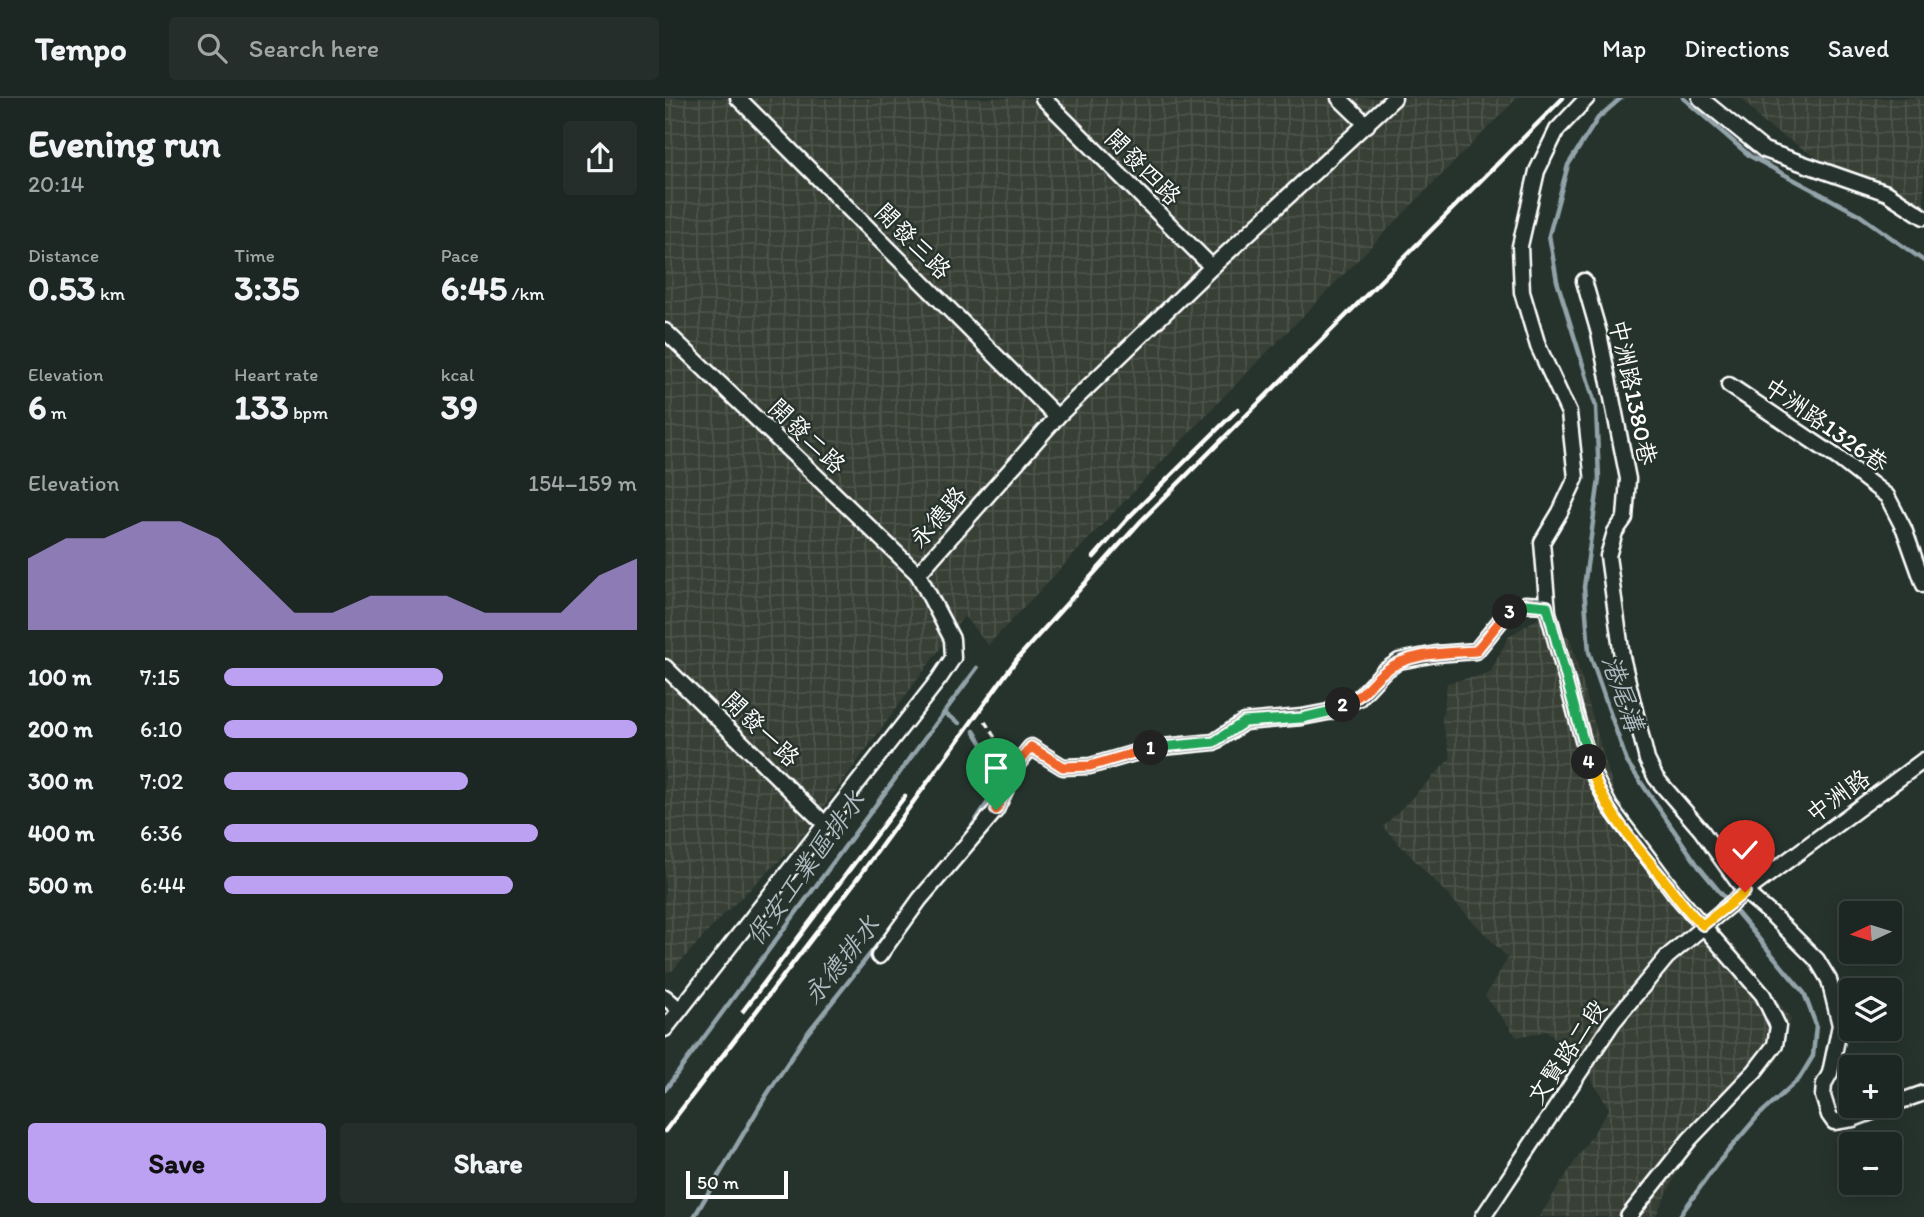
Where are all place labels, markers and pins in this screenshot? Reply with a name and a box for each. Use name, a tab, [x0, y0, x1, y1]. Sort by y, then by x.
pin: 3	[1493, 594, 1527, 630]
pin: 2	[1325, 688, 1361, 722]
pin: 1	[1133, 730, 1169, 766]
pin	[966, 738, 1026, 810]
pin: 4	[1571, 744, 1607, 780]
pin	[1715, 820, 1775, 892]

